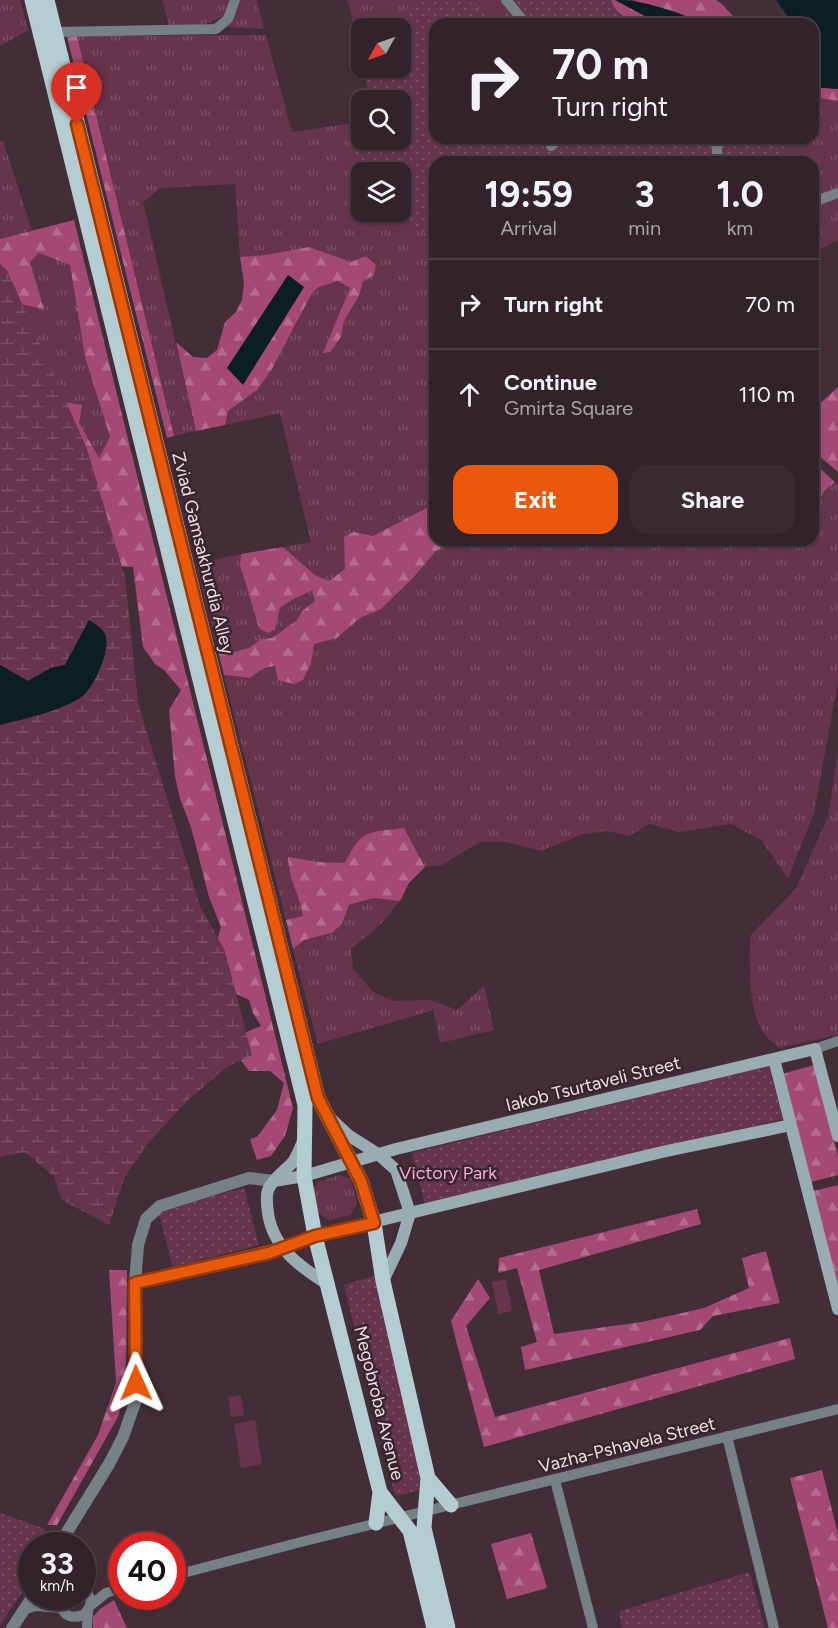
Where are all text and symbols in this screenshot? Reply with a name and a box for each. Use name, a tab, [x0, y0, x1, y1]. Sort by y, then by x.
north arrow	[351, 18, 411, 78]
map controls	[351, 18, 411, 222]
text: 70 m	[552, 39, 649, 90]
icon: right	[453, 42, 531, 120]
pin	[51, 62, 102, 124]
icon: arrive	[60, 71, 93, 104]
button: search	[351, 90, 411, 150]
text: Turn right	[552, 90, 668, 123]
button: layers	[351, 162, 411, 222]
text: 19:59	[484, 173, 573, 216]
text: 3	[635, 173, 655, 216]
text: 1.0	[716, 173, 764, 216]
text: Arrival	[500, 216, 557, 240]
text: min	[628, 216, 661, 240]
text: km	[727, 216, 753, 240]
icon: right	[453, 288, 486, 321]
text: Turn right	[504, 291, 603, 318]
text: 70 m	[745, 291, 795, 318]
text: Continue	[504, 369, 597, 396]
icon: ahead	[453, 378, 486, 411]
text: 110 m	[739, 381, 795, 408]
text: Gmirta Square	[504, 396, 633, 420]
street label: Zviad Gamsakhurdia Alley	[167, 450, 239, 657]
button: Exit	[453, 465, 618, 534]
button: Share	[630, 465, 795, 534]
street label: Iakob Tsurtaveli Street	[503, 1052, 683, 1116]
park label: Victory Park	[399, 1162, 497, 1184]
street label: Megobroba Avenue	[349, 1324, 409, 1483]
position arrow	[104, 1351, 168, 1415]
street label: Vazha-Pshavela Street	[536, 1412, 718, 1478]
speed limit sign: 40	[108, 1532, 186, 1610]
text: 33	[40, 1545, 74, 1582]
text: km/h	[40, 1577, 74, 1595]

